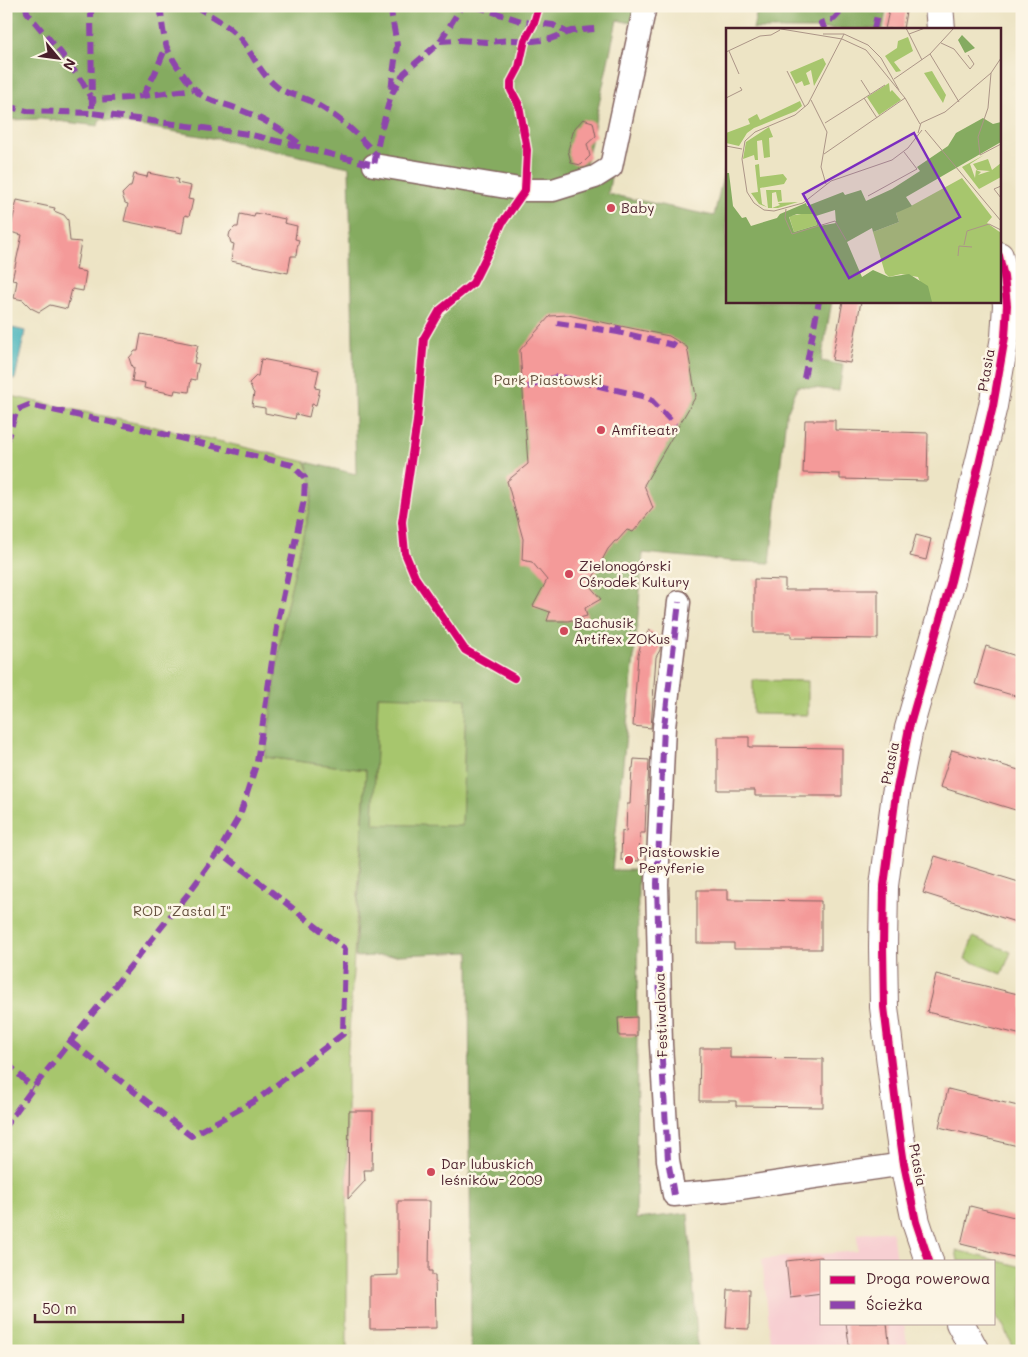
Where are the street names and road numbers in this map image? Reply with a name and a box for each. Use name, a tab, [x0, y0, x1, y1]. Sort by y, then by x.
street label: Ptasia	[972, 347, 999, 393]
street label: Ptasia	[876, 740, 903, 786]
street label: Festiwalowa	[650, 972, 671, 1058]
street label: Ptasia	[905, 1142, 932, 1188]

